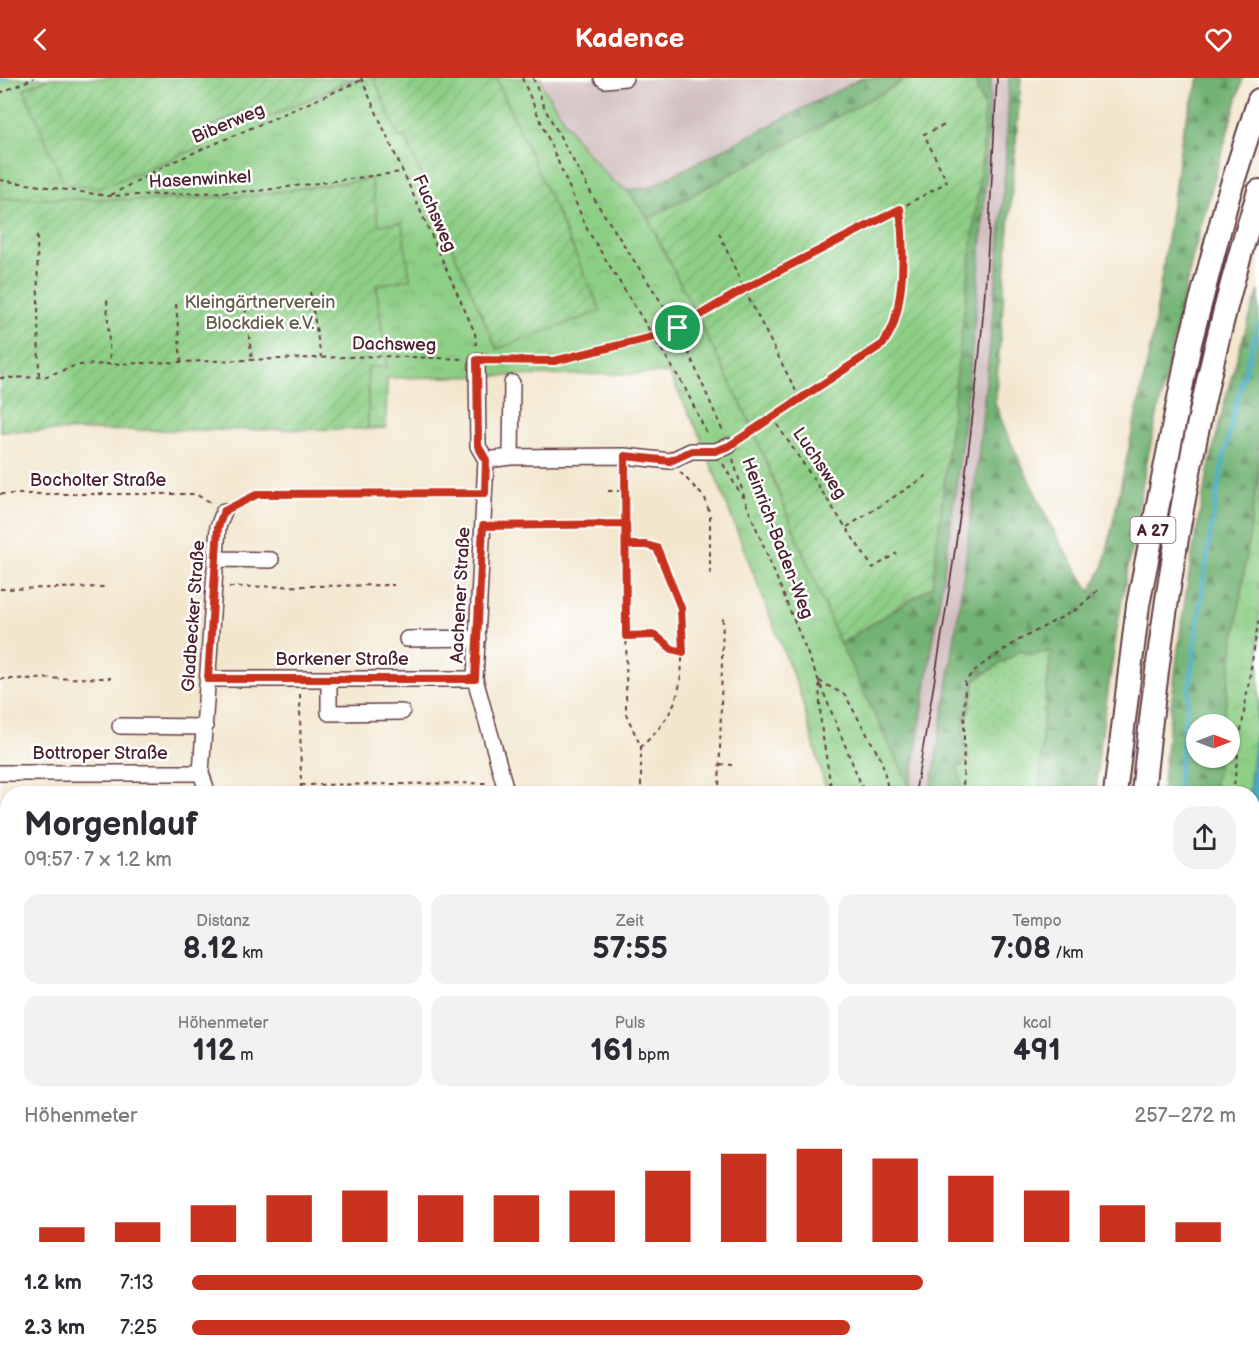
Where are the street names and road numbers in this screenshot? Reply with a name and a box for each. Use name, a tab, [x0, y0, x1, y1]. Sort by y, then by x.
street label: Biberweg	[189, 99, 268, 148]
street label: Hasenwinkel	[148, 166, 252, 193]
street label: Fuchsweg	[408, 171, 461, 255]
street label: Dachsweg	[352, 333, 436, 356]
street label: Luchsweg	[788, 424, 851, 503]
street label: Heinrich-Baden-Weg	[737, 455, 818, 622]
street label: Bocholter Straße	[30, 470, 167, 491]
road number: A 27	[1130, 517, 1176, 543]
street label: Aachener Straße	[446, 526, 475, 664]
street label: Gladbecker Straße	[178, 539, 209, 693]
street label: Borkener Straße	[275, 649, 409, 670]
street label: Bottroper Straße	[32, 743, 168, 764]

